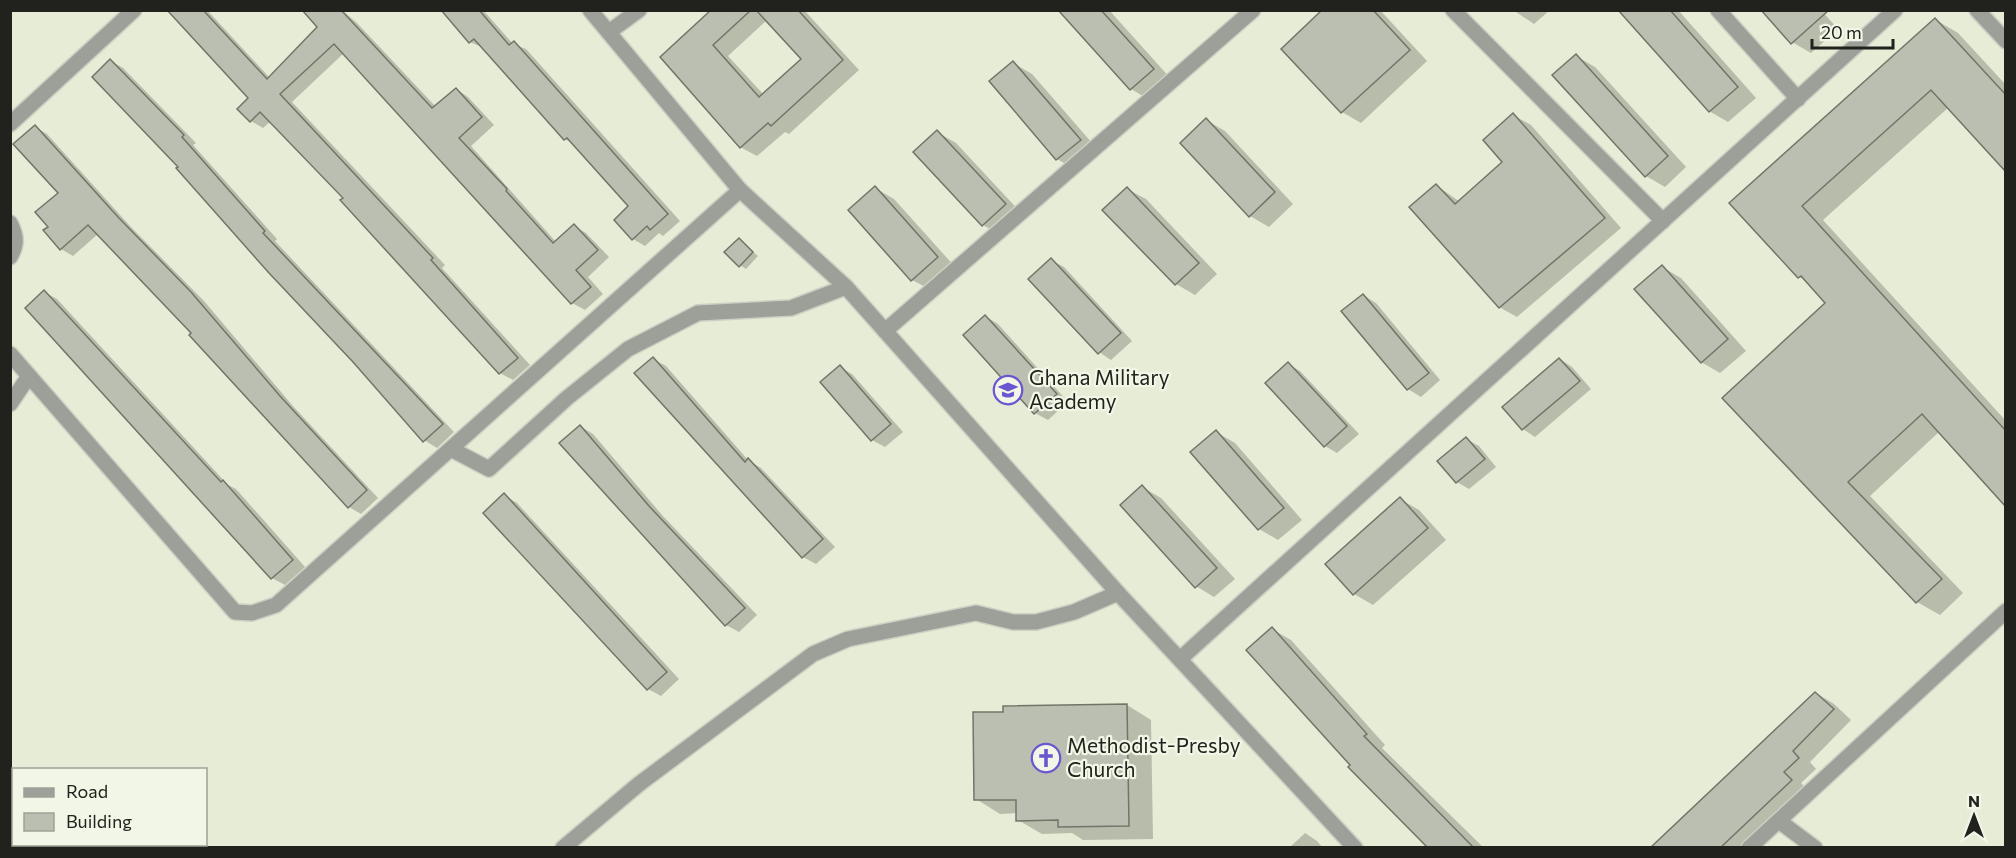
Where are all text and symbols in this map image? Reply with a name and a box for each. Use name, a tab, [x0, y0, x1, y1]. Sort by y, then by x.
scale bar	[1812, 12, 1893, 50]
text: 20 m	[1821, 21, 1862, 43]
place label: Ghana Military Academy	[1029, 364, 1170, 413]
school or university icon: Ghana Military Academy	[992, 374, 1024, 406]
place label: Methodist-Presby Church	[1067, 732, 1241, 781]
church icon: Methodist-Presby Church	[1030, 742, 1062, 774]
legend	[12, 768, 207, 846]
text: Road	[66, 780, 108, 802]
north arrow	[1944, 786, 2004, 846]
text: N	[1968, 791, 1980, 810]
text: Building	[66, 810, 132, 832]

